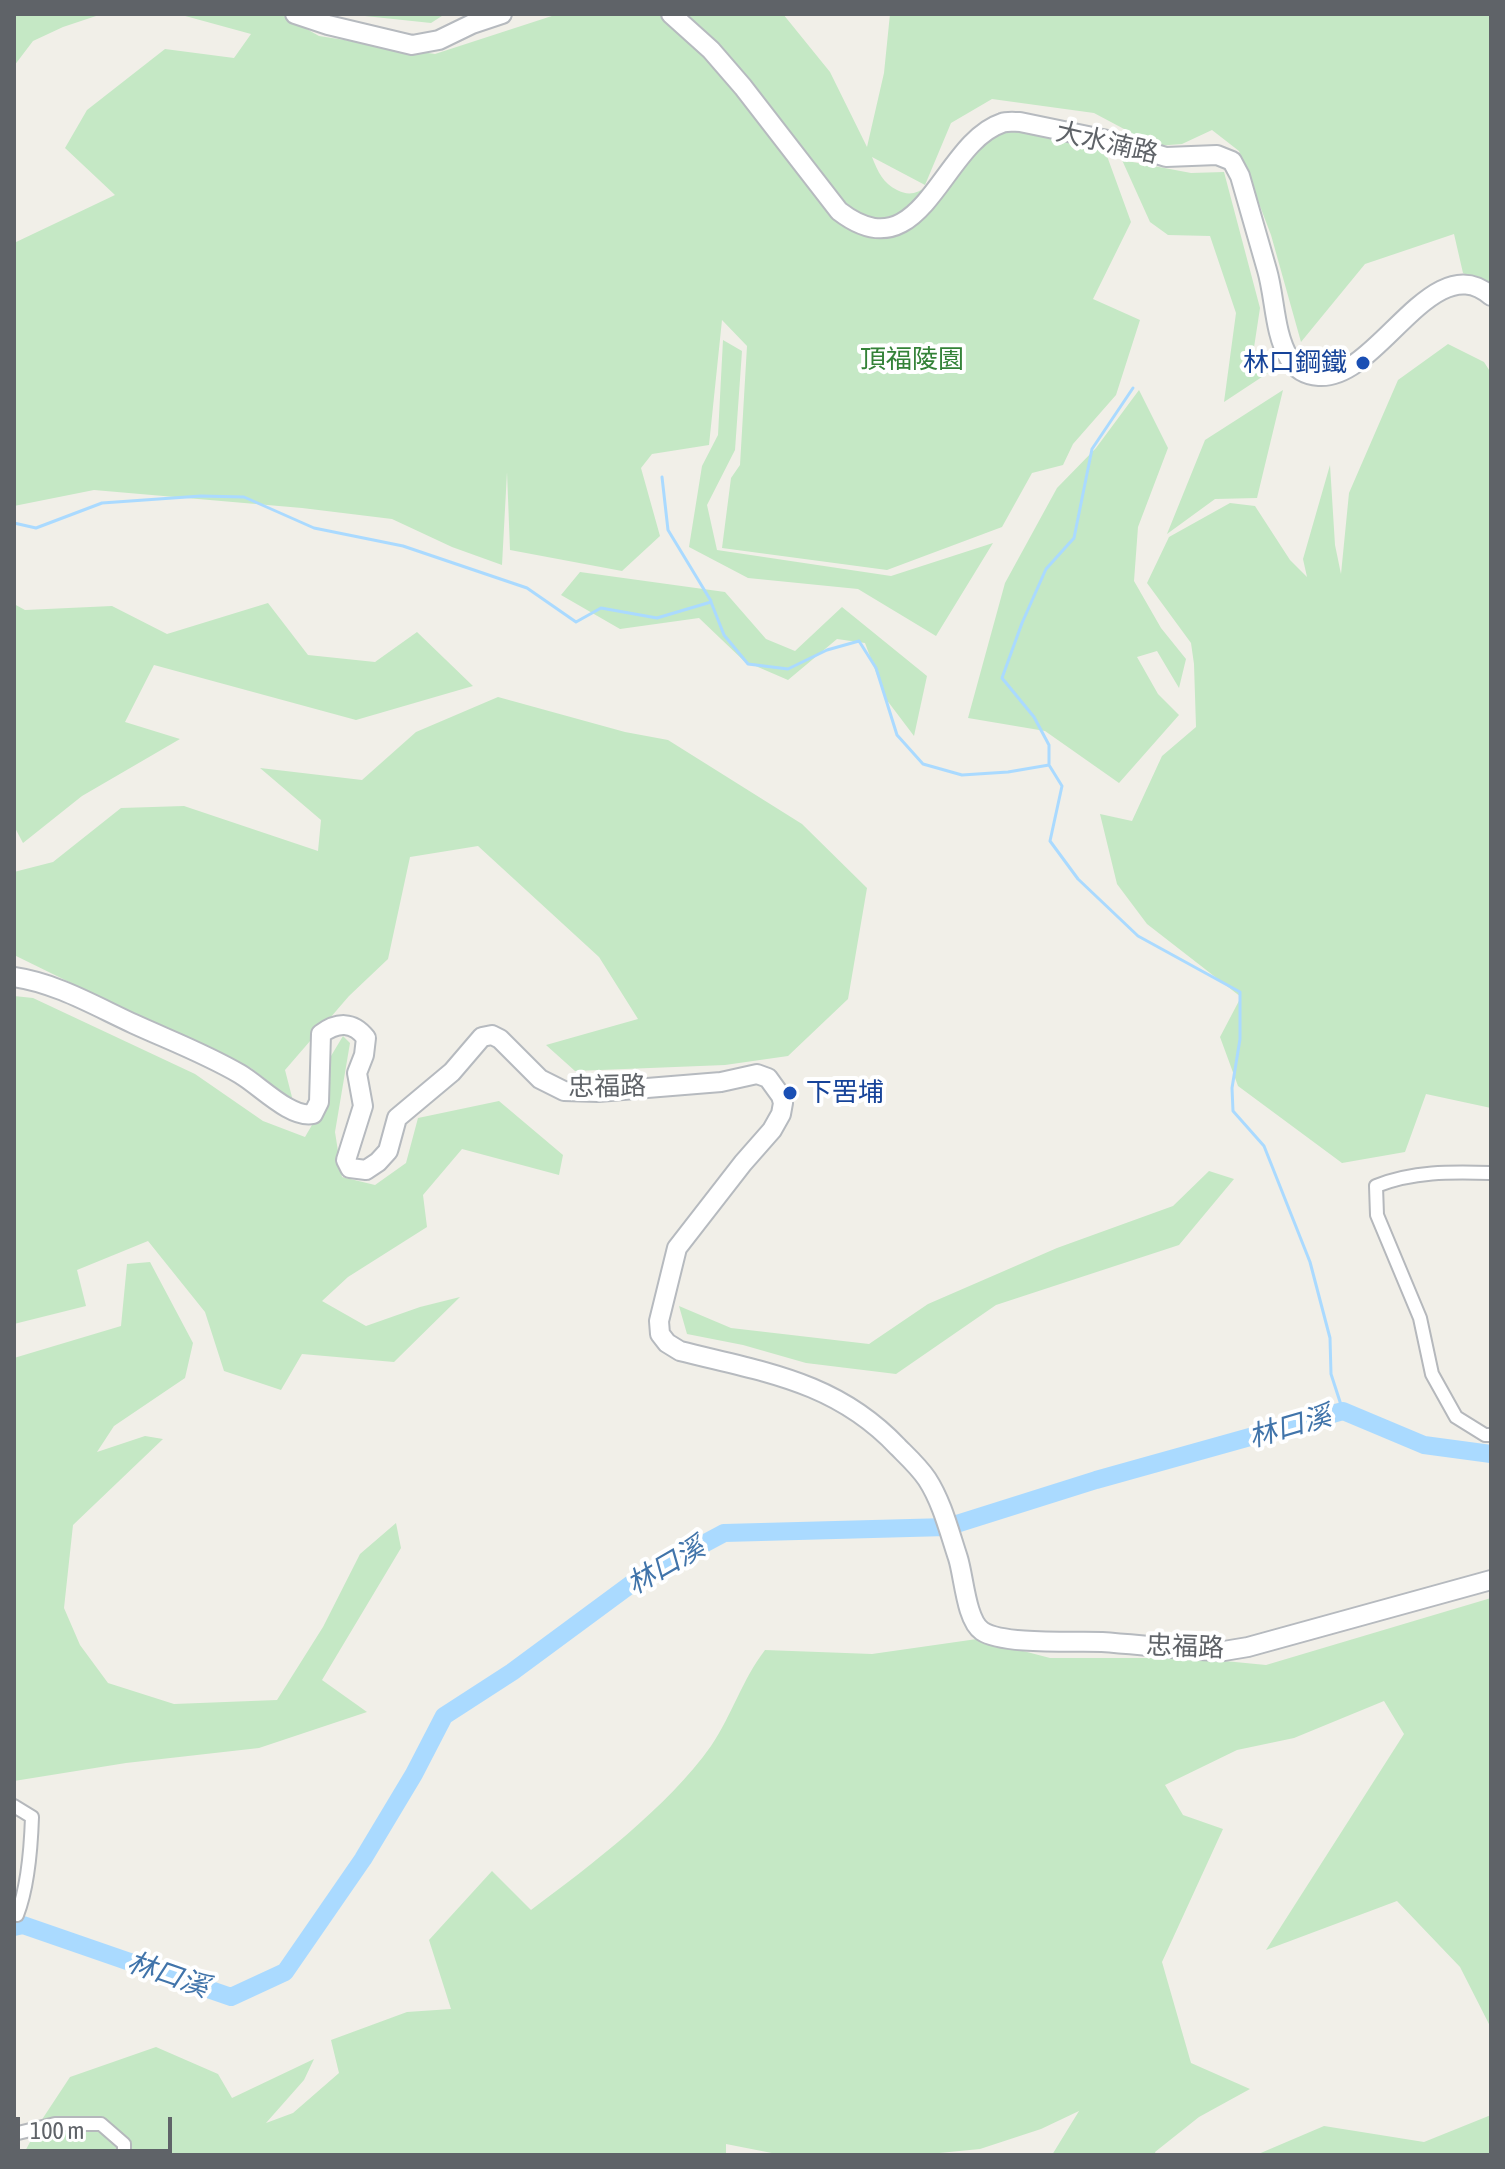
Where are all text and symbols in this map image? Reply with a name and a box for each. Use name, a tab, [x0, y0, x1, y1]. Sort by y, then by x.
street label: 大水湳路	[1053, 116, 1161, 170]
park label: 頂福陵園	[860, 344, 964, 376]
place label: 林口鋼鐵	[1243, 347, 1347, 379]
marker: 林口鋼鐵	[1354, 354, 1372, 372]
street label: 忠福路	[568, 1071, 646, 1103]
place label: 下罟埔	[806, 1077, 884, 1109]
marker: 下罟埔	[781, 1084, 799, 1102]
water label: 林口溪	[1245, 1399, 1335, 1455]
water label: 林口溪	[621, 1530, 711, 1602]
street label: 忠福路	[1145, 1630, 1225, 1664]
water label: 林口溪	[123, 1945, 213, 2005]
scale bar	[20, 2101, 176, 2151]
text: 100 m	[30, 2117, 84, 2144]

